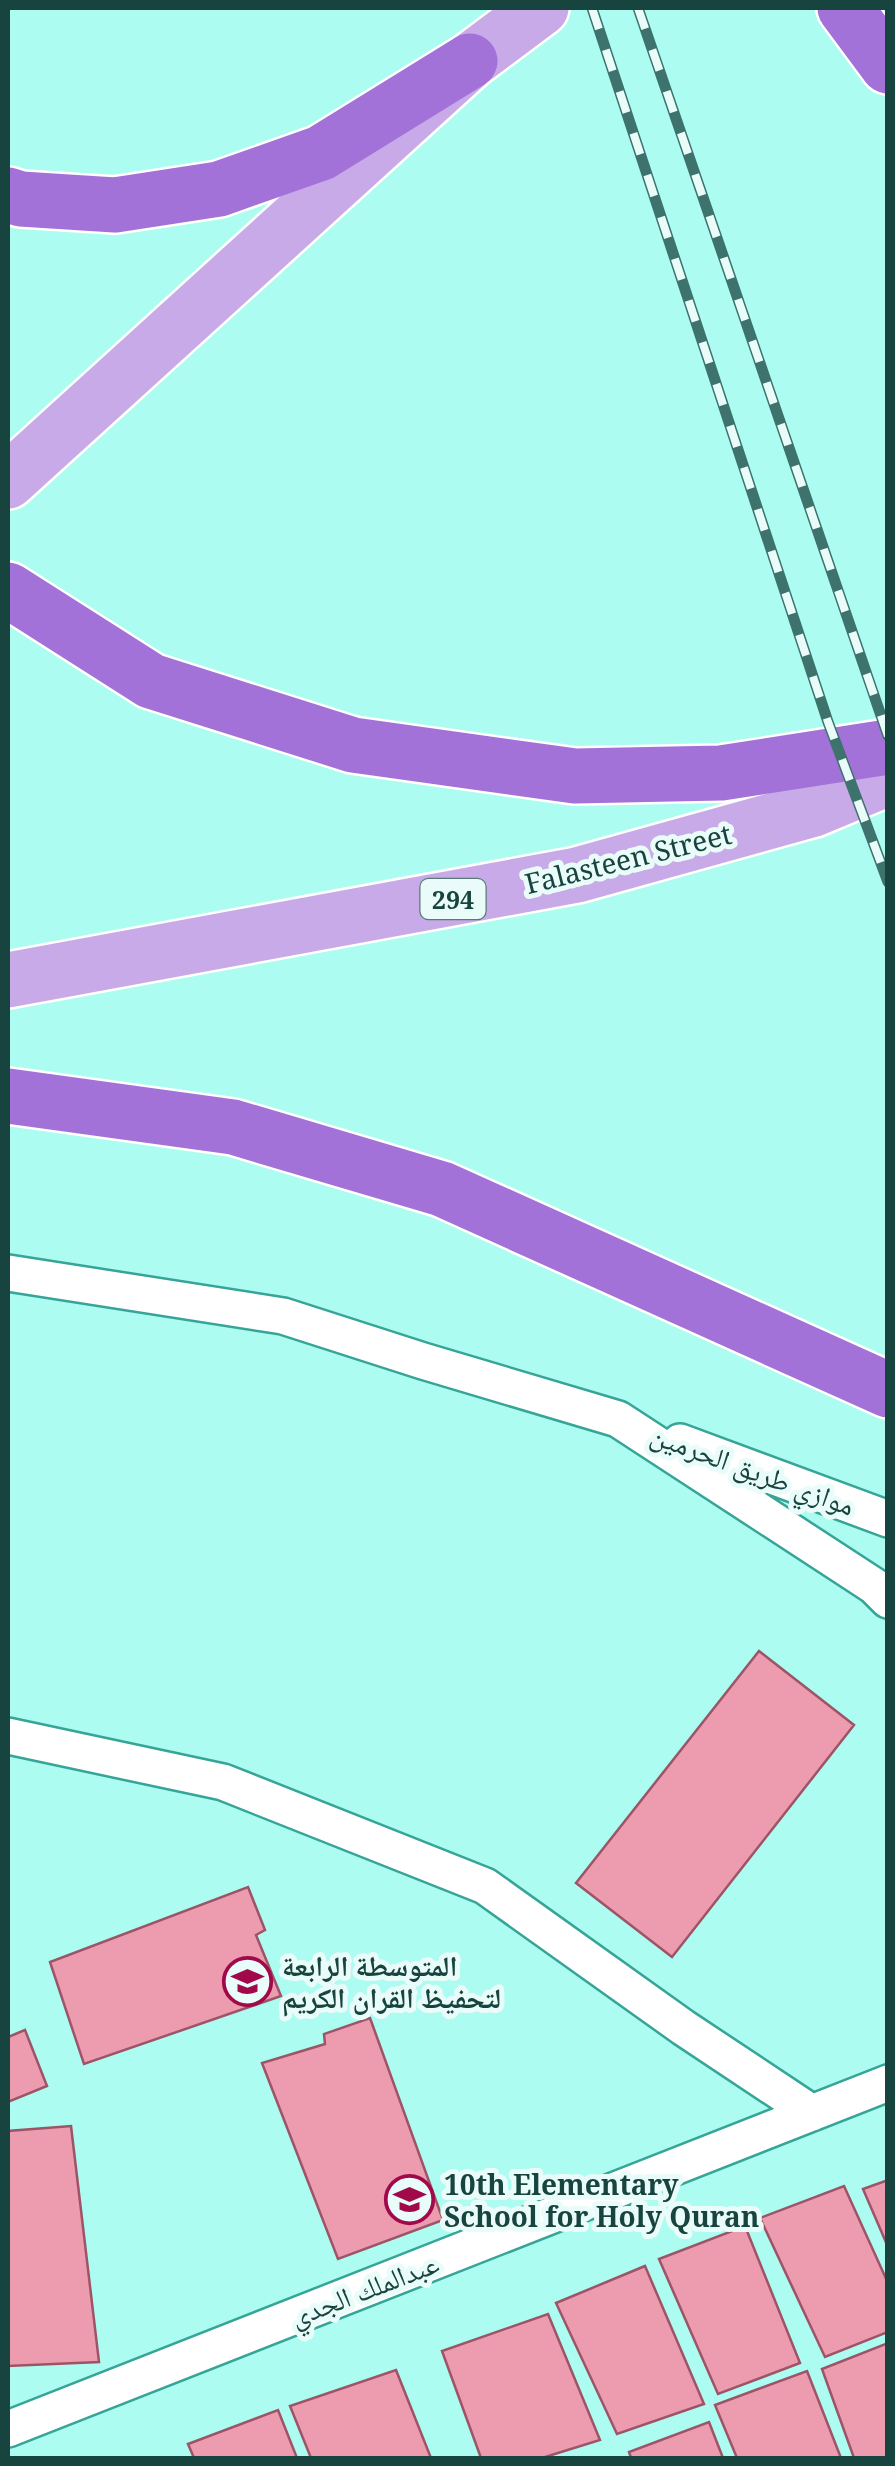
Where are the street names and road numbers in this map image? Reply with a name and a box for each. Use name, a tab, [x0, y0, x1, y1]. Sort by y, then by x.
street label: Falasteen Street	[521, 814, 735, 902]
road number: 294	[420, 879, 486, 919]
street label: موازي طريق الحرمين	[644, 1414, 860, 1528]
street label: عبدالملك الجدي	[284, 2243, 446, 2340]

